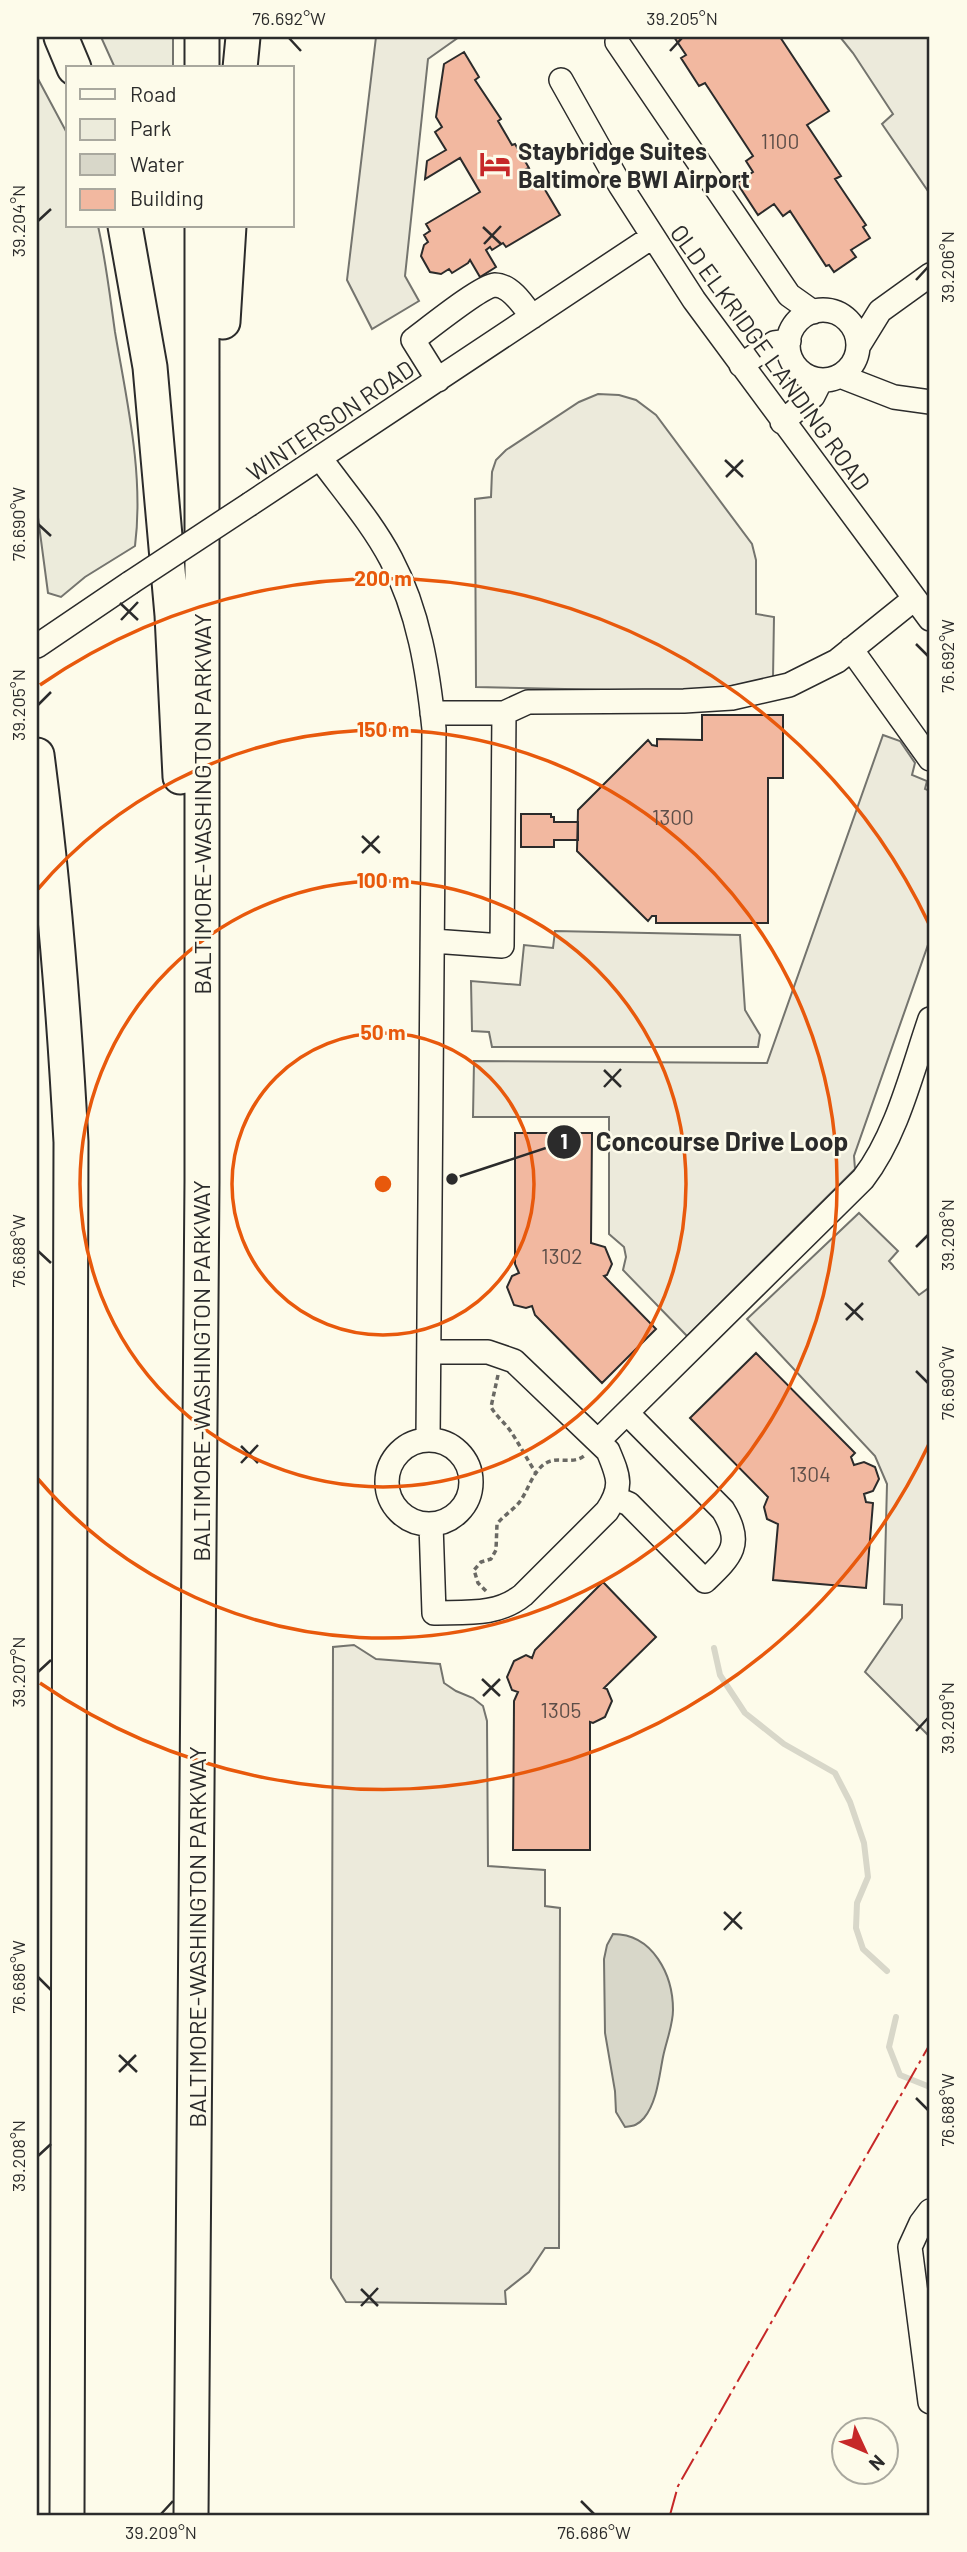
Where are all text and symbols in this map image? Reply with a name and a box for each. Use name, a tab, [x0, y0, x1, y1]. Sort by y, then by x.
text: 76.692°W	[252, 7, 326, 29]
text: 39.205°N	[646, 7, 718, 29]
legend	[66, 66, 294, 228]
text: Road	[130, 81, 176, 106]
text: Park	[130, 115, 171, 140]
house number: 1100	[761, 128, 799, 153]
place label: Staybridge Suites Baltimore BWI Airport	[518, 136, 750, 193]
hotel icon: Staybridge Suites Baltimore BWI Airport	[478, 147, 512, 181]
text: Water	[130, 151, 185, 176]
text: 39.204°N	[7, 185, 29, 257]
text: Building	[130, 185, 204, 210]
street label: OLD ELKRIDGE LANDING ROAD	[665, 218, 877, 496]
text: 39.206°N	[936, 231, 958, 303]
street label: WINTERSON ROAD	[241, 353, 419, 487]
text: 76.690°W	[7, 487, 29, 561]
text: 200 m	[354, 565, 412, 590]
street label: BALTIMORE-WASHINGTON PARKWAY	[187, 613, 216, 995]
text: 76.692°W	[936, 619, 958, 693]
text: 39.205°N	[7, 669, 29, 741]
text: 150 m	[357, 716, 409, 741]
house number: 1300	[652, 804, 694, 829]
text: 100 m	[356, 867, 410, 892]
text: 50 m	[360, 1019, 406, 1044]
callout: Concourse Drive Loop	[546, 1118, 862, 1165]
text: Concourse Drive Loop	[596, 1125, 848, 1156]
text: 1	[560, 1128, 568, 1153]
centre of rings	[371, 1172, 395, 1196]
street label: BALTIMORE-WASHINGTON PARKWAY	[186, 1180, 215, 1562]
text: 39.208°N	[936, 1199, 958, 1271]
text: 76.688°W	[7, 1214, 29, 1288]
house number: 1302	[541, 1243, 583, 1268]
text: 76.690°W	[936, 1346, 958, 1420]
house number: 1304	[789, 1461, 831, 1486]
text: 39.207°N	[7, 1636, 29, 1708]
text: 39.209°N	[936, 1682, 958, 1754]
house number: 1305	[541, 1697, 581, 1722]
street label: BALTIMORE-WASHINGTON PARKWAY	[182, 1746, 211, 2128]
text: 76.686°W	[7, 1940, 29, 2014]
text: 76.688°W	[936, 2073, 958, 2147]
text: 39.208°N	[7, 2120, 29, 2192]
north arrow	[830, 2416, 900, 2486]
text: N	[865, 2451, 890, 2476]
text: 39.209°N	[125, 2521, 197, 2543]
text: 76.686°W	[557, 2521, 631, 2543]

